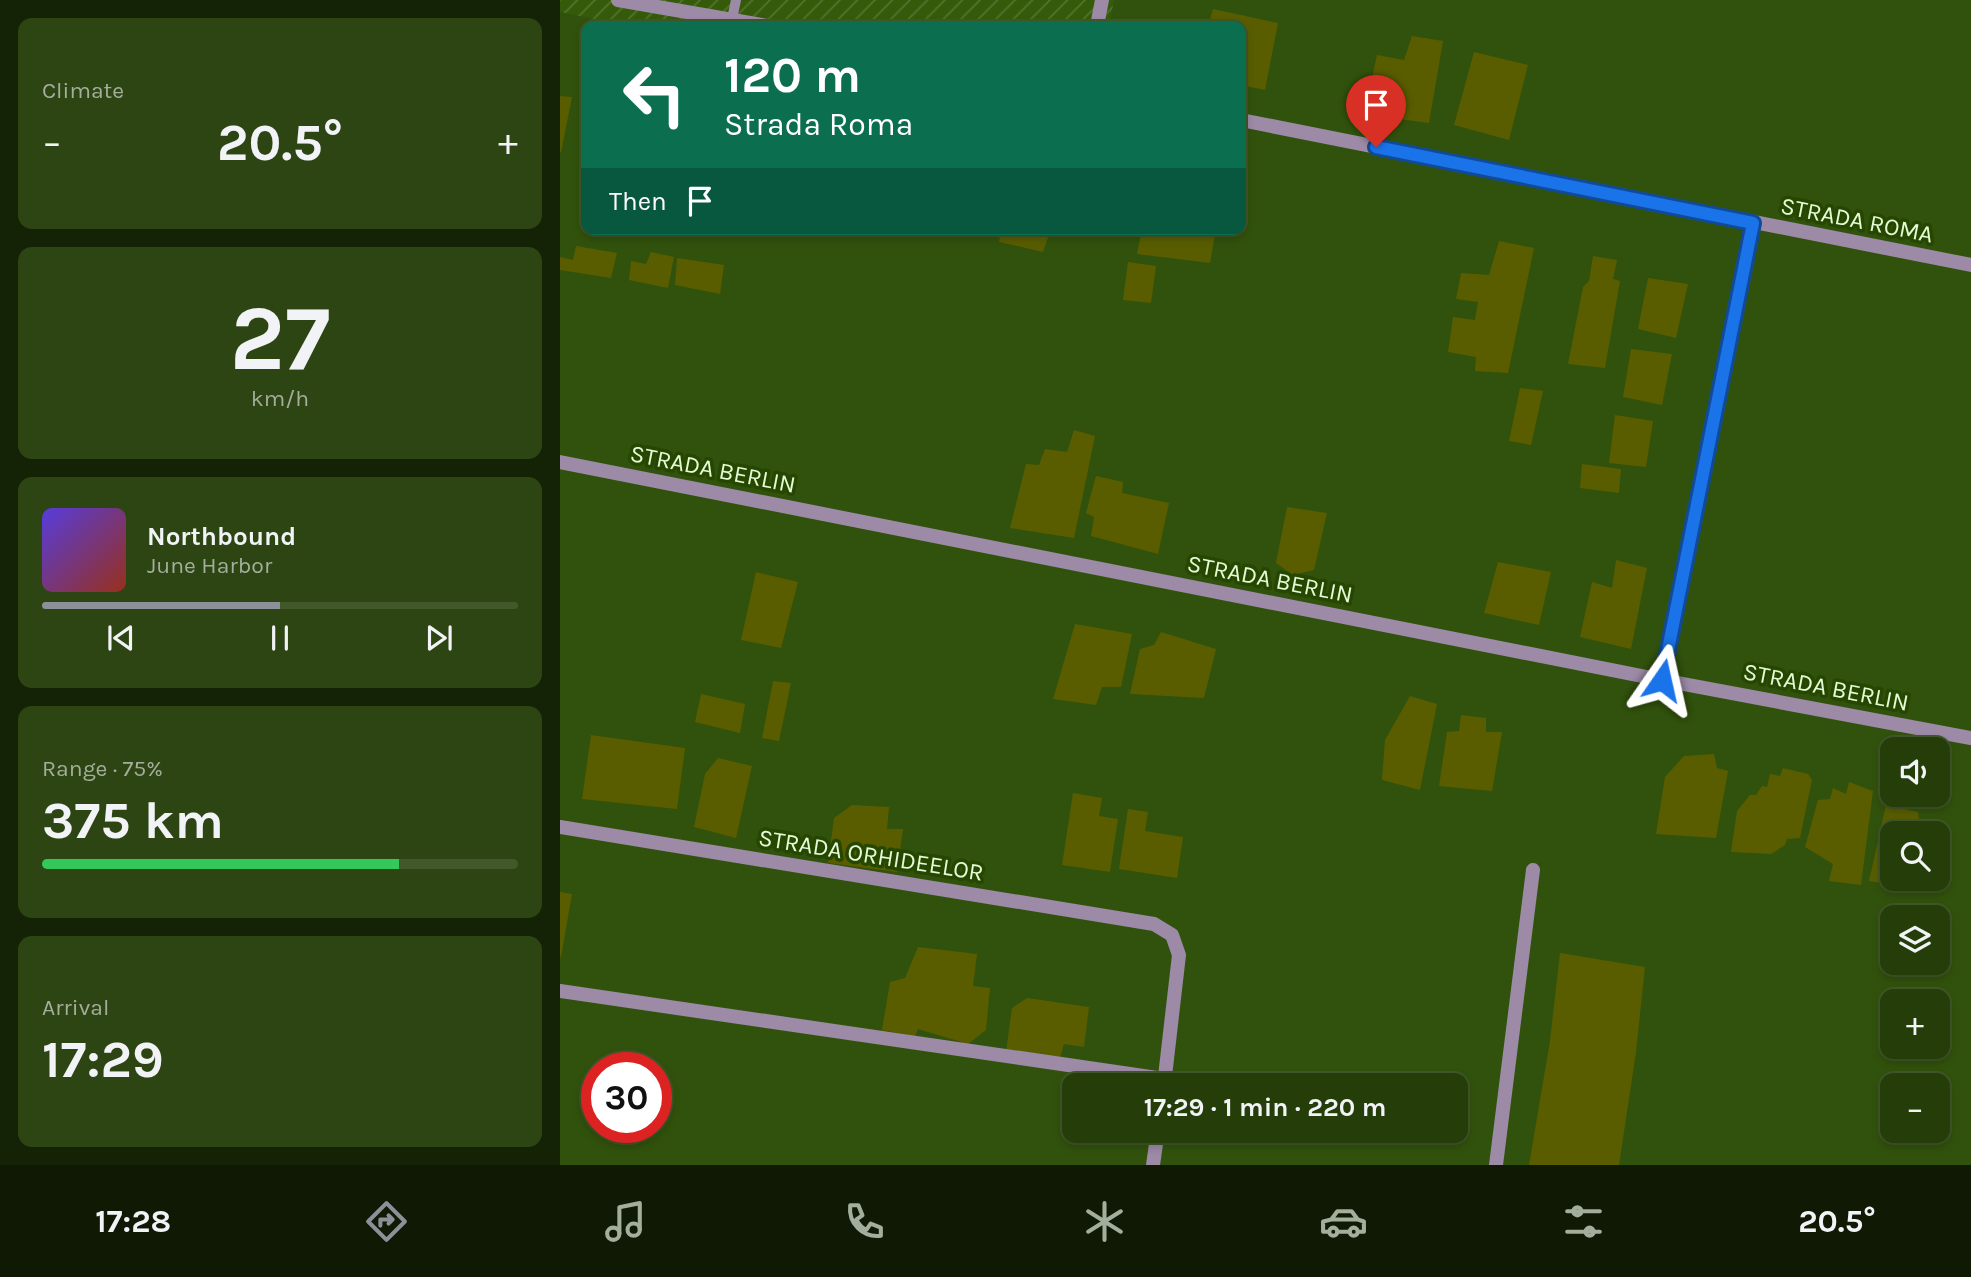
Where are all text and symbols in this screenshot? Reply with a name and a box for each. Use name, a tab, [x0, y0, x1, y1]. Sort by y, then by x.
text: 120 m	[724, 47, 861, 104]
icon: left	[609, 49, 700, 140]
pin	[1346, 75, 1406, 147]
text: Climate	[42, 77, 124, 104]
icon: arrive	[1357, 86, 1395, 124]
text: Strada Roma	[724, 106, 913, 143]
text: 20.5°	[217, 112, 343, 173]
text: −	[42, 120, 62, 165]
text: +	[498, 120, 518, 165]
icon: arrive	[681, 182, 719, 220]
text: Then	[609, 186, 667, 217]
street label: STRADA ROMA	[1778, 192, 1936, 249]
text: 27	[230, 286, 330, 392]
text: km/h	[251, 385, 309, 412]
street label: STRADA BERLIN	[628, 439, 798, 499]
text: Northbound	[147, 521, 296, 552]
street label: STRADA BERLIN	[1185, 549, 1355, 609]
text: June Harbor	[147, 552, 272, 579]
icon: previous	[102, 619, 140, 657]
icon: pause	[261, 619, 299, 657]
icon: next	[420, 619, 458, 657]
position arrow	[1625, 643, 1699, 717]
street label: STRADA BERLIN	[1741, 657, 1911, 717]
map controls	[1880, 737, 1950, 1143]
button: sound	[1880, 737, 1950, 807]
text: Range · 75%	[42, 755, 163, 782]
text: 375 km	[42, 790, 224, 851]
button: search	[1880, 821, 1950, 891]
street label: STRADA ORHIDEELOR	[756, 823, 986, 887]
button: layers	[1880, 905, 1950, 975]
button: +	[1880, 989, 1950, 1059]
text: Arrival	[42, 994, 109, 1021]
text: 17:29	[42, 1029, 164, 1090]
speed limit sign: 30	[581, 1052, 672, 1143]
button: −	[1880, 1073, 1950, 1143]
text: 17:29 · 1 min · 220 m	[1144, 1092, 1386, 1123]
icon: directions	[362, 1197, 411, 1246]
icon: music	[601, 1197, 650, 1246]
icon: phone	[840, 1197, 889, 1246]
icon: climate	[1080, 1197, 1129, 1246]
icon: car	[1319, 1197, 1368, 1246]
icon: filters	[1559, 1197, 1608, 1246]
text: 17:28	[95, 1203, 171, 1240]
text: 20.5°	[1798, 1203, 1876, 1240]

